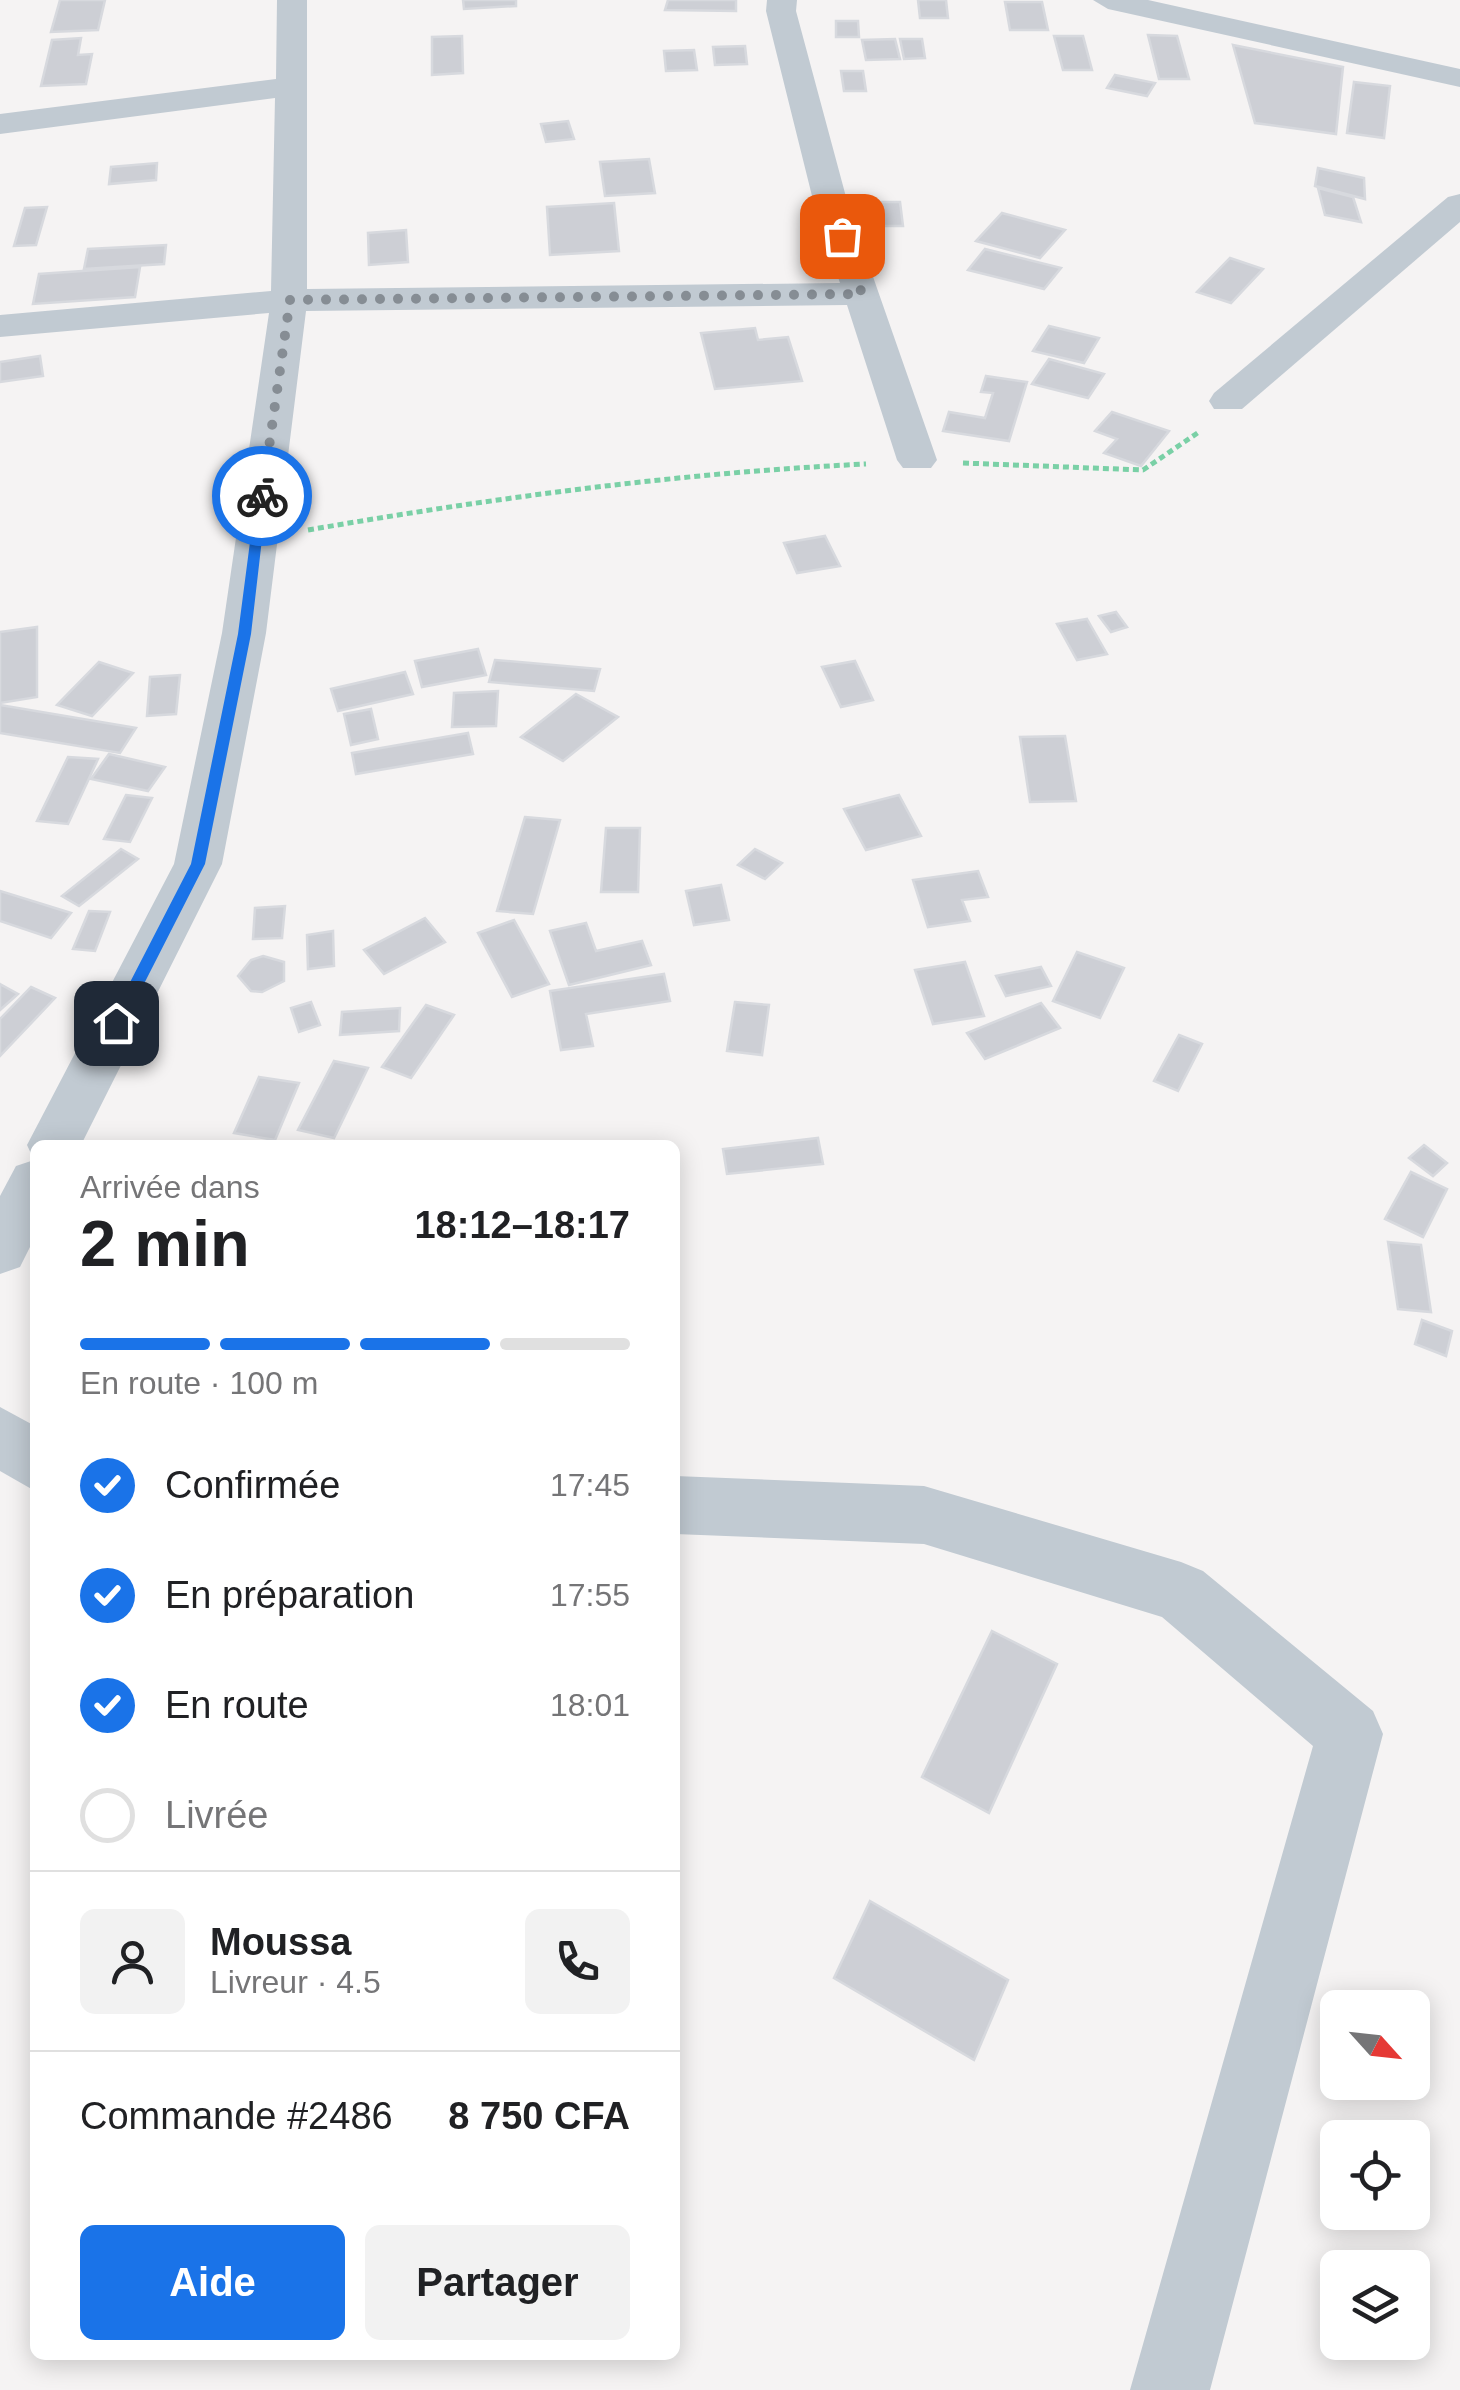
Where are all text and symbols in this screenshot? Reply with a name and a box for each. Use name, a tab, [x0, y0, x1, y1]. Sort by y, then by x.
pin	[800, 194, 885, 279]
icon: bag	[815, 209, 870, 264]
courier	[212, 446, 312, 546]
icon: bike	[235, 469, 290, 524]
pin	[74, 981, 159, 1066]
icon: home	[89, 996, 144, 1051]
text: Arrivée dans	[80, 1169, 260, 1205]
text: 18:12–18:17	[414, 1204, 630, 1246]
text: 2 min	[80, 1207, 250, 1280]
text: En route · 100 m	[80, 1365, 318, 1401]
icon: check	[80, 1458, 135, 1513]
text: Confirmée	[165, 1464, 340, 1506]
text: 17:45	[550, 1467, 630, 1503]
icon: check	[80, 1568, 135, 1623]
text: En préparation	[165, 1574, 414, 1616]
text: 17:55	[550, 1577, 630, 1613]
icon: check	[80, 1678, 135, 1733]
text: En route	[165, 1684, 309, 1726]
text: 18:01	[550, 1687, 630, 1723]
text: Livrée	[165, 1794, 269, 1836]
button: person	[80, 1909, 185, 2014]
button: phone	[525, 1909, 630, 2014]
text: Moussa	[210, 1921, 351, 1963]
text: Livreur · 4.5	[210, 1964, 381, 2000]
north arrow	[1320, 1990, 1430, 2100]
map controls	[1320, 1990, 1430, 2360]
text: Commande #2486	[80, 2095, 393, 2137]
text: 8 750 CFA	[448, 2095, 630, 2137]
button: locate	[1320, 2120, 1430, 2230]
button: Aide	[80, 2225, 345, 2340]
button: Partager	[365, 2225, 630, 2340]
button: layers	[1320, 2250, 1430, 2360]

